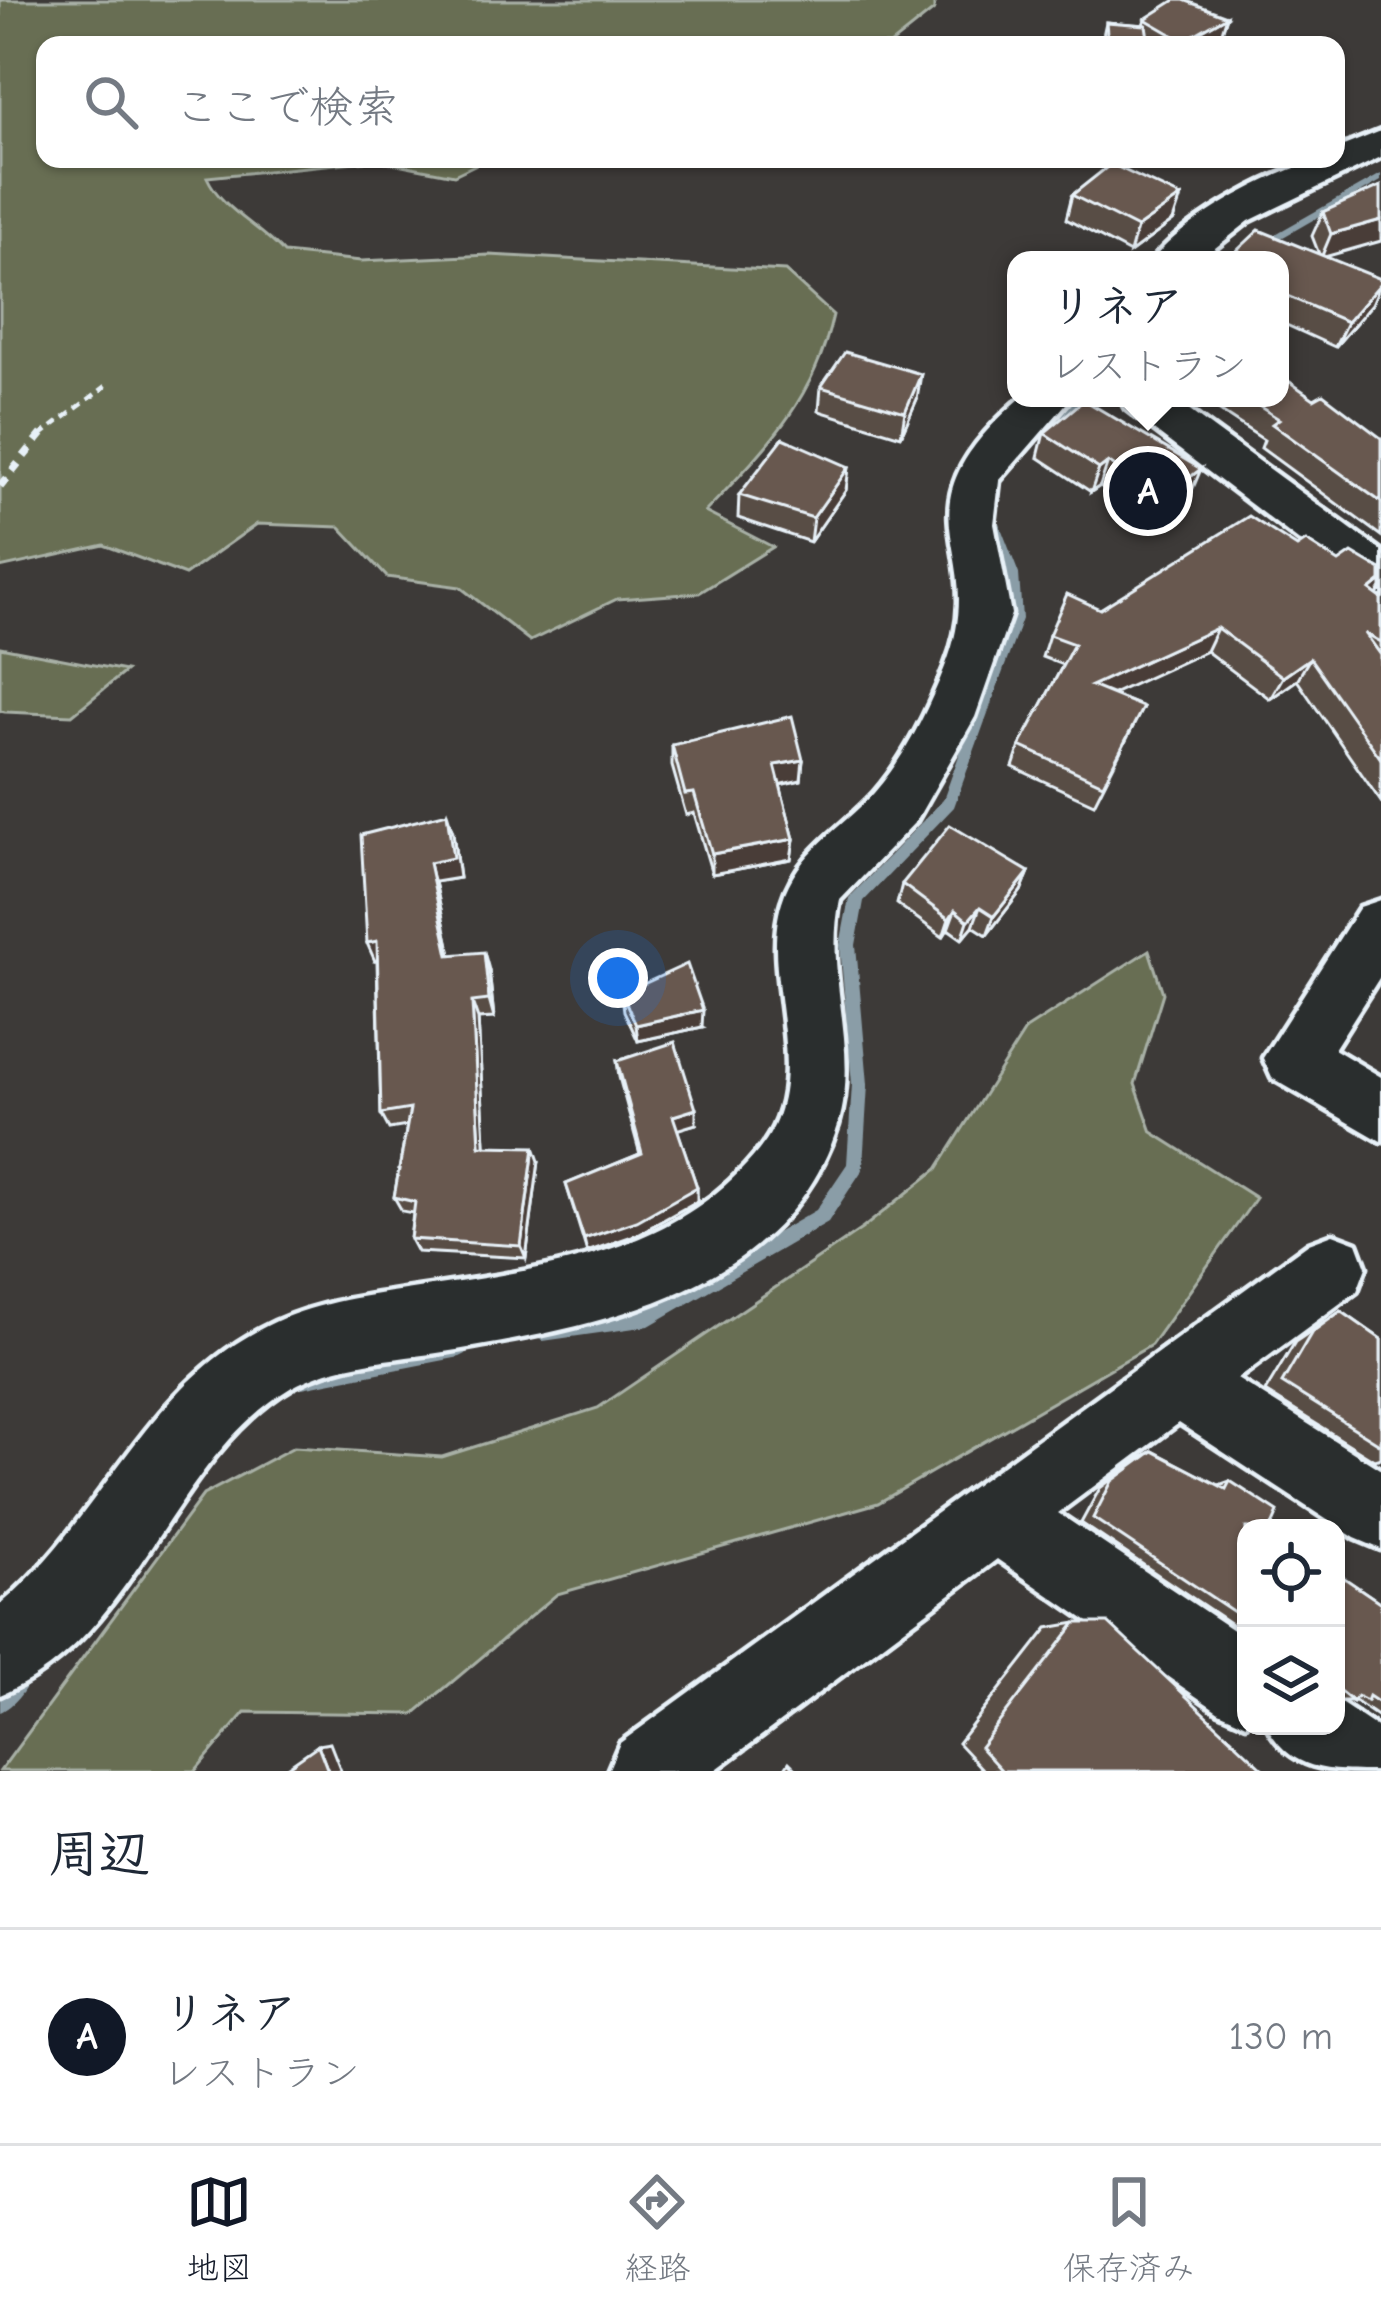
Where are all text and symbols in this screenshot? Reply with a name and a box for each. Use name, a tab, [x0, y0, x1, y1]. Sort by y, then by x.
search box	[36, 36, 1345, 168]
icon: search	[78, 69, 144, 135]
text: ここで検索	[174, 81, 399, 133]
popup	[1007, 251, 1289, 407]
text: リネア	[1049, 280, 1184, 332]
text: レストラン	[1049, 344, 1247, 389]
pin: A	[1109, 446, 1187, 536]
your location	[588, 948, 648, 1008]
map controls	[1237, 1519, 1345, 1735]
button: locate	[1237, 1519, 1345, 1627]
button: layers	[1237, 1627, 1345, 1735]
text: 周辺	[48, 1825, 150, 1884]
text: リネア	[162, 1987, 297, 2039]
text: A	[76, 2014, 98, 2059]
text: 130 m	[1229, 2014, 1333, 2059]
text: レストラン	[162, 2051, 360, 2096]
tab: 地図	[186, 2169, 252, 2289]
tab: 経路	[624, 2169, 690, 2289]
tab: 保存済み	[1063, 2169, 1195, 2289]

